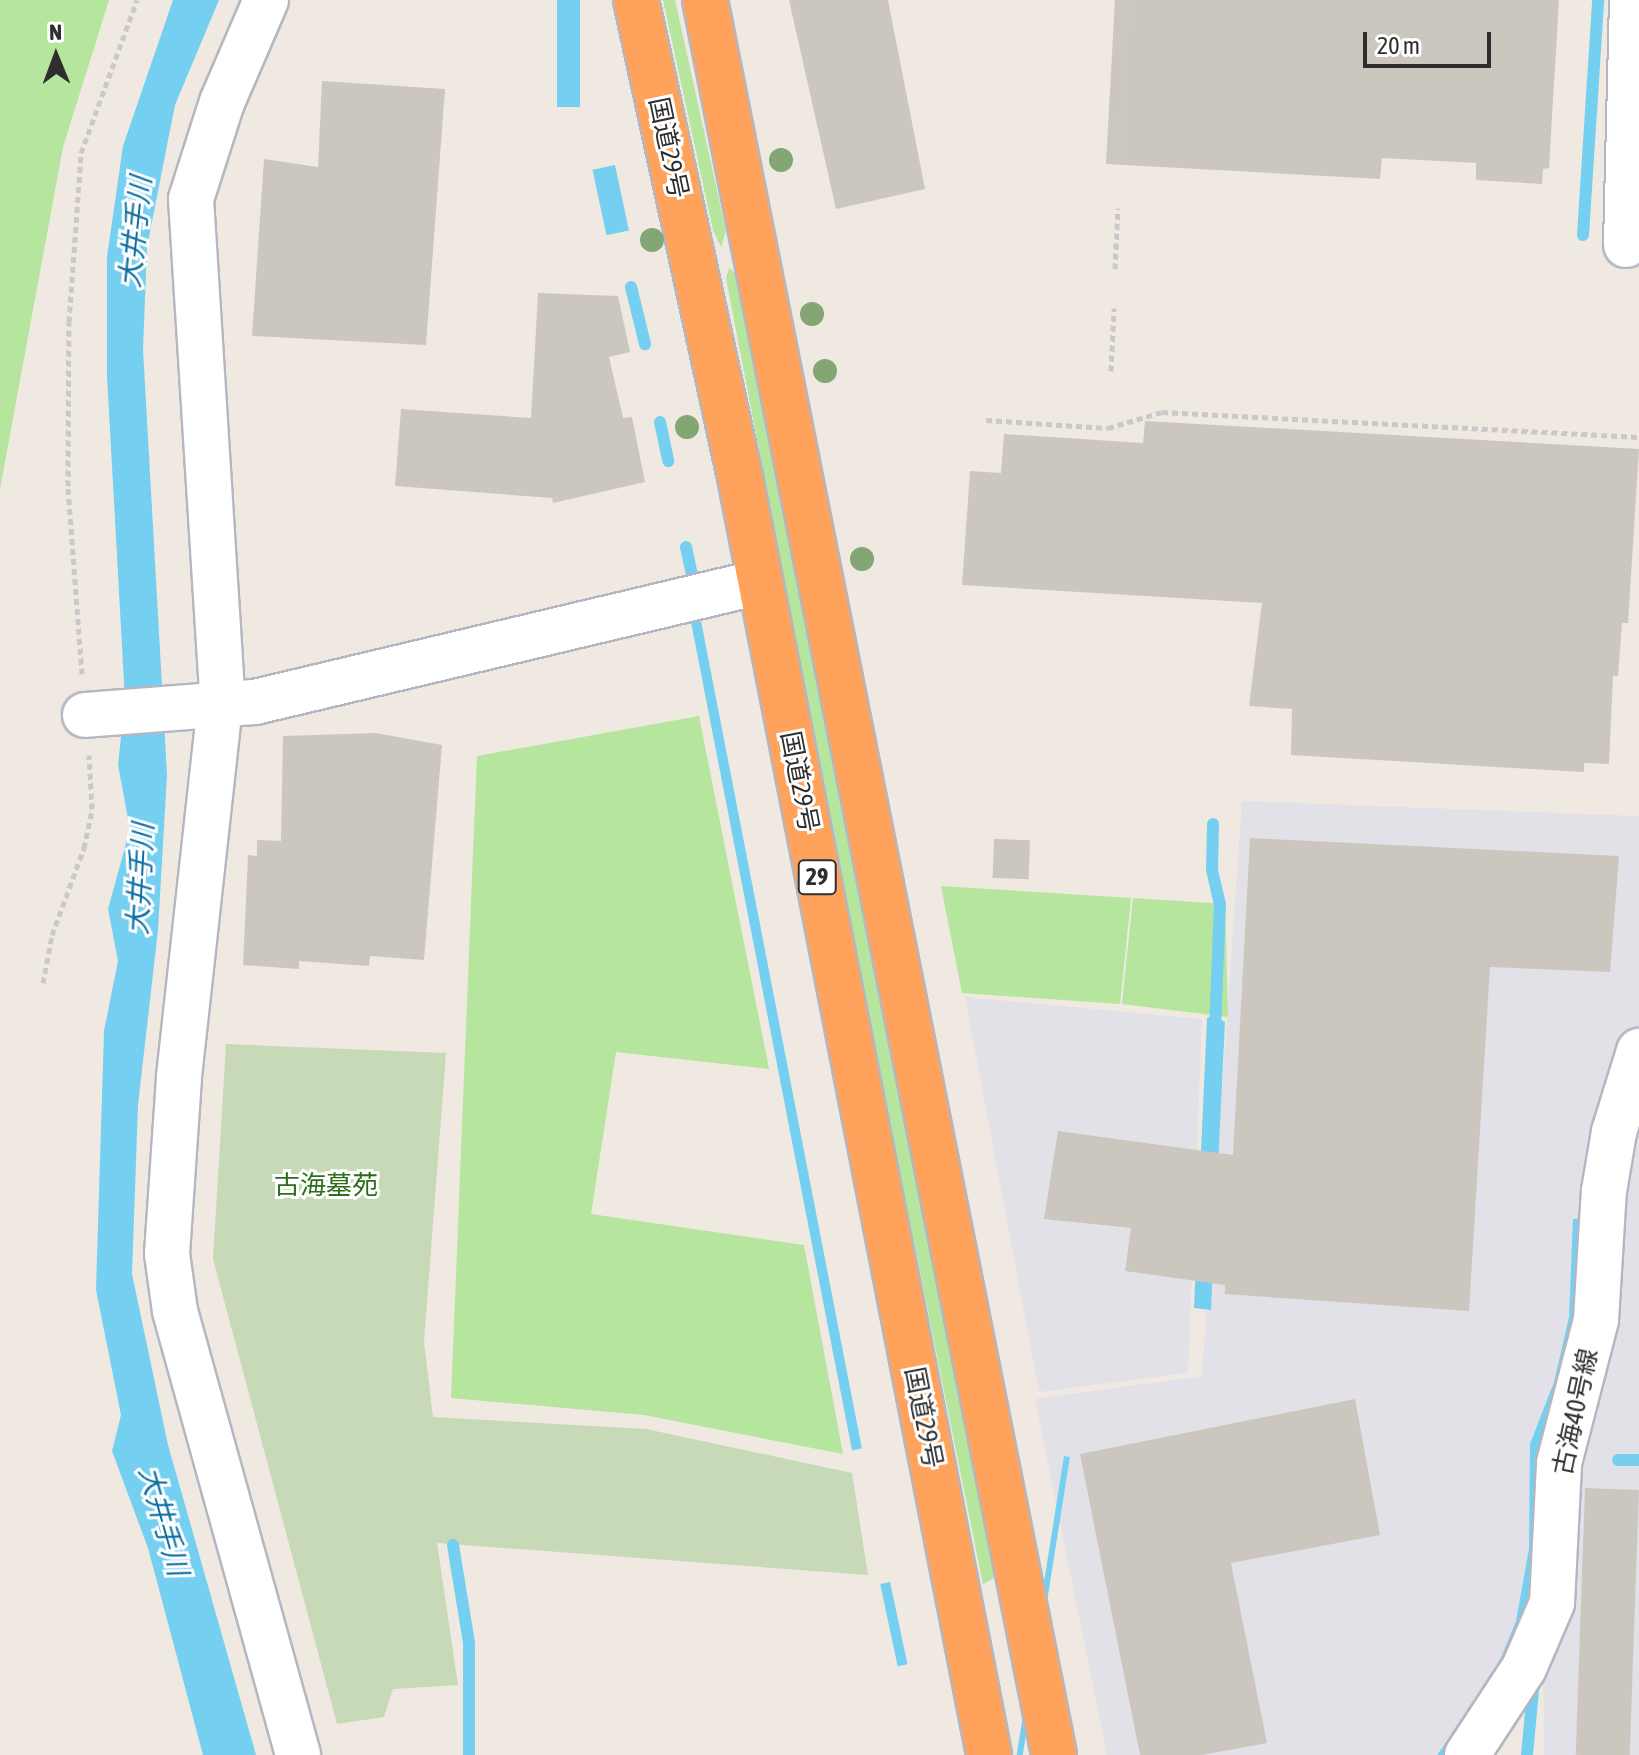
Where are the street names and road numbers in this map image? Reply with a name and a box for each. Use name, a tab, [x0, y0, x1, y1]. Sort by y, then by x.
street label: 国道29号	[642, 95, 694, 201]
street label: 国道29号	[774, 729, 824, 835]
road number: 29	[797, 857, 837, 897]
street label: 古海40号線	[1547, 1346, 1605, 1478]
street label: 国道29号	[898, 1365, 948, 1471]

